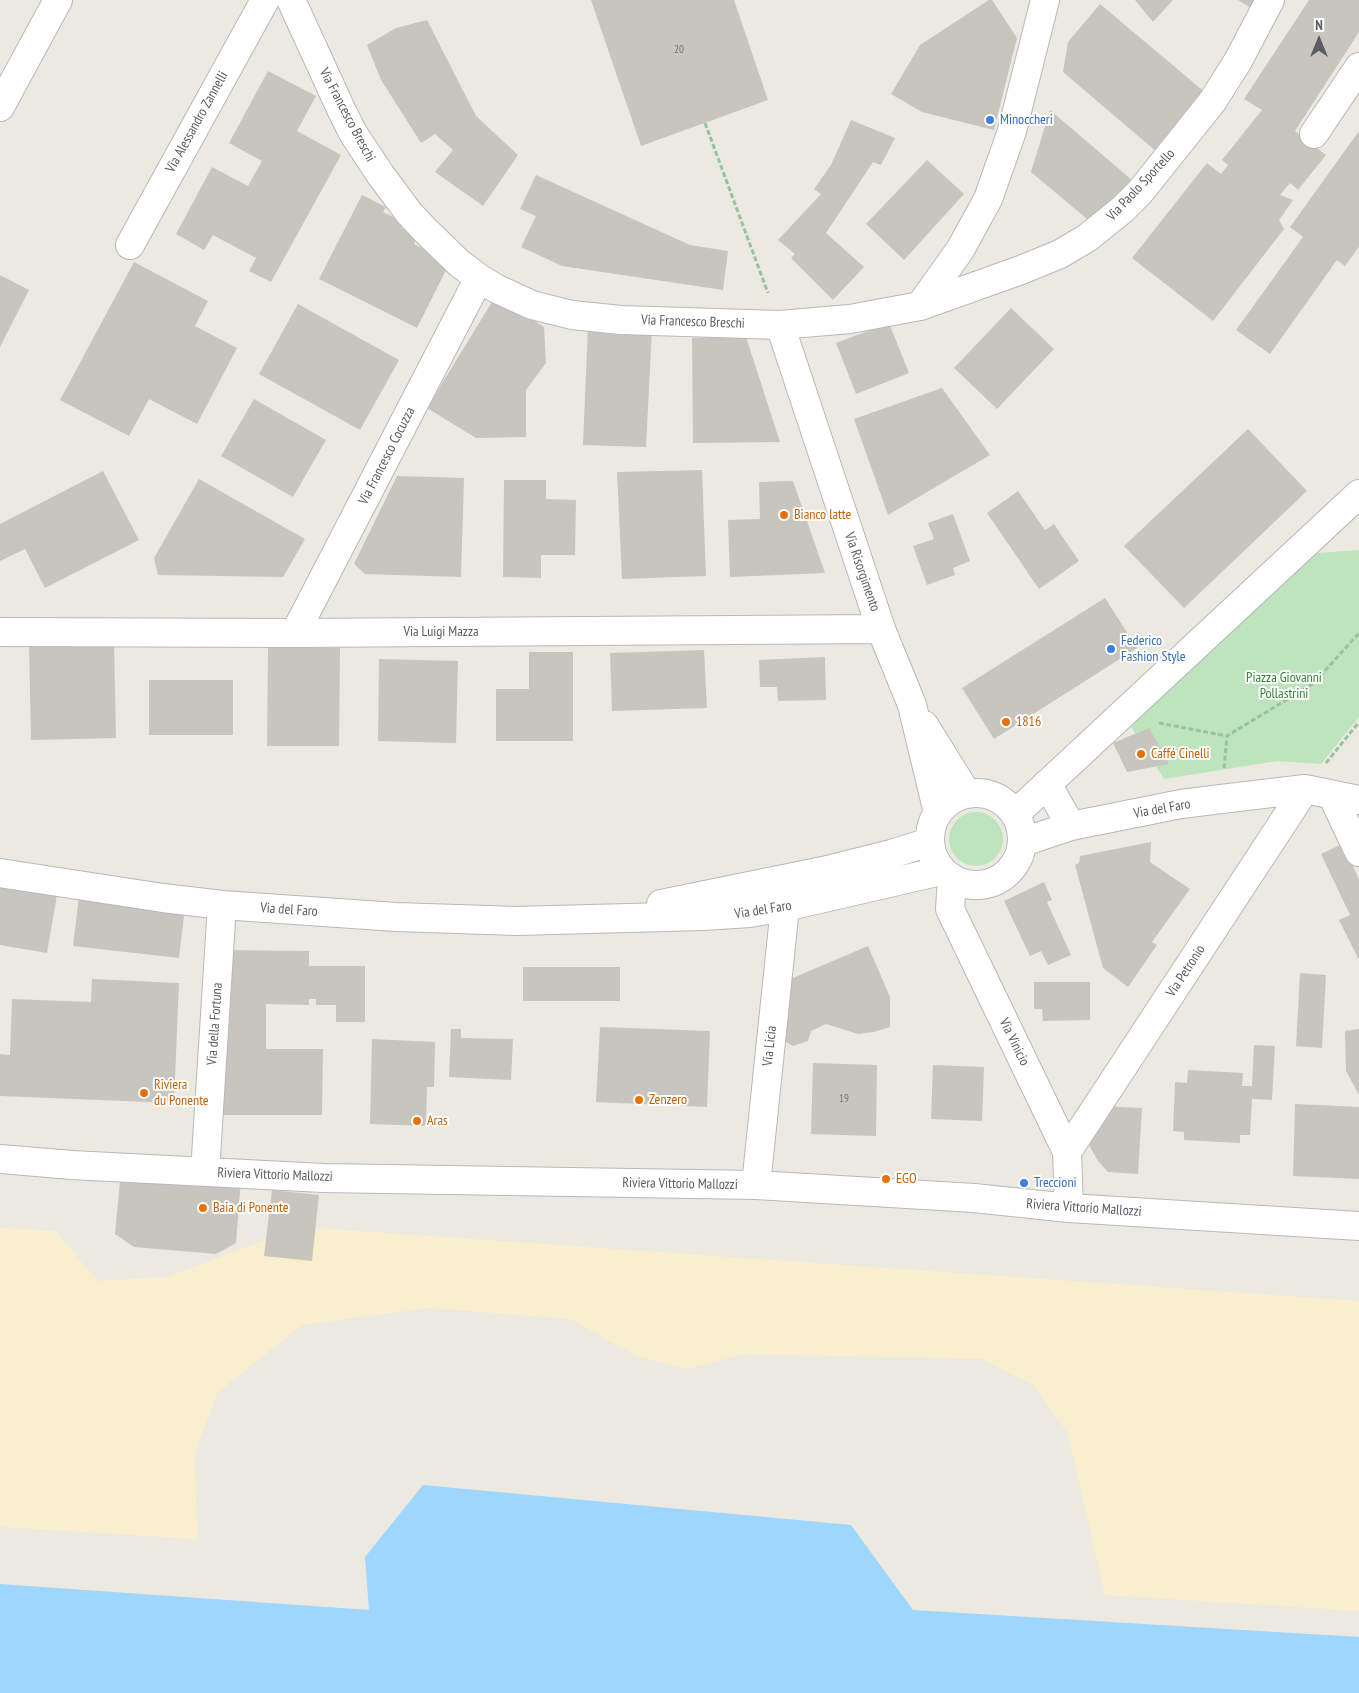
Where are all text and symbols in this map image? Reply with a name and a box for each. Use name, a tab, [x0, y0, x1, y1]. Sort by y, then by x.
north arrow	[1294, 15, 1344, 65]
text: N	[1315, 16, 1323, 34]
house number: 20	[674, 43, 684, 57]
street label: Via Francesco Breschi	[315, 65, 379, 165]
street label: Via Alessandro Zannelli	[162, 68, 232, 176]
place label: Minoccheri	[1000, 112, 1053, 128]
marker: Minoccheri	[984, 114, 996, 126]
street label: Via Paolo Sportello	[1103, 146, 1179, 224]
street label: Via Francesco Breschi	[641, 312, 745, 332]
street label: Via Francesco Cocuzza	[355, 404, 419, 508]
place label: Bianco latte	[794, 507, 851, 523]
marker: Bianco latte	[778, 509, 790, 521]
street label: Via Risorgimento	[841, 530, 883, 614]
street label: Via Luigi Mazza	[403, 624, 479, 640]
place label: Federico Fashion Style	[1121, 633, 1186, 666]
marker: Federico Fashion Style	[1105, 643, 1117, 655]
park label: Piazza Giovanni Pollastrini	[1246, 670, 1322, 702]
place label: 1816	[1016, 714, 1041, 730]
marker: 1816	[1000, 716, 1012, 728]
place label: Caffé Cinelli	[1151, 746, 1210, 762]
marker: Caffé Cinelli	[1135, 748, 1147, 760]
street label: Via del Faro	[1132, 796, 1192, 822]
street label: Via del Faro	[733, 897, 793, 923]
street label: Via del Faro	[260, 900, 318, 920]
street label: Via Petronio	[1163, 942, 1209, 1000]
street label: Via della Fortuna	[204, 982, 226, 1066]
street label: Via Vinicio	[995, 1015, 1033, 1069]
street label: Via Licia	[760, 1025, 780, 1067]
place label: Riviera du Ponente	[154, 1077, 209, 1110]
marker: Riviera du Ponente	[138, 1087, 150, 1099]
place label: Zenzero	[649, 1092, 687, 1108]
house number: 19	[839, 1092, 849, 1106]
marker: Zenzero	[633, 1094, 645, 1106]
place label: Aras	[427, 1113, 448, 1129]
marker: Aras	[411, 1115, 423, 1127]
street label: Riviera Vittorio Mallozzi	[217, 1165, 333, 1185]
place label: EGO	[896, 1171, 917, 1187]
marker: EGO	[880, 1173, 892, 1185]
street label: Riviera Vittorio Mallozzi	[622, 1175, 738, 1193]
place label: Treccioni	[1034, 1175, 1077, 1191]
marker: Treccioni	[1018, 1177, 1030, 1189]
street label: Riviera Vittorio Mallozzi	[1026, 1196, 1142, 1220]
place label: Baia di Ponente	[213, 1200, 288, 1216]
marker: Baia di Ponente	[197, 1202, 209, 1214]

